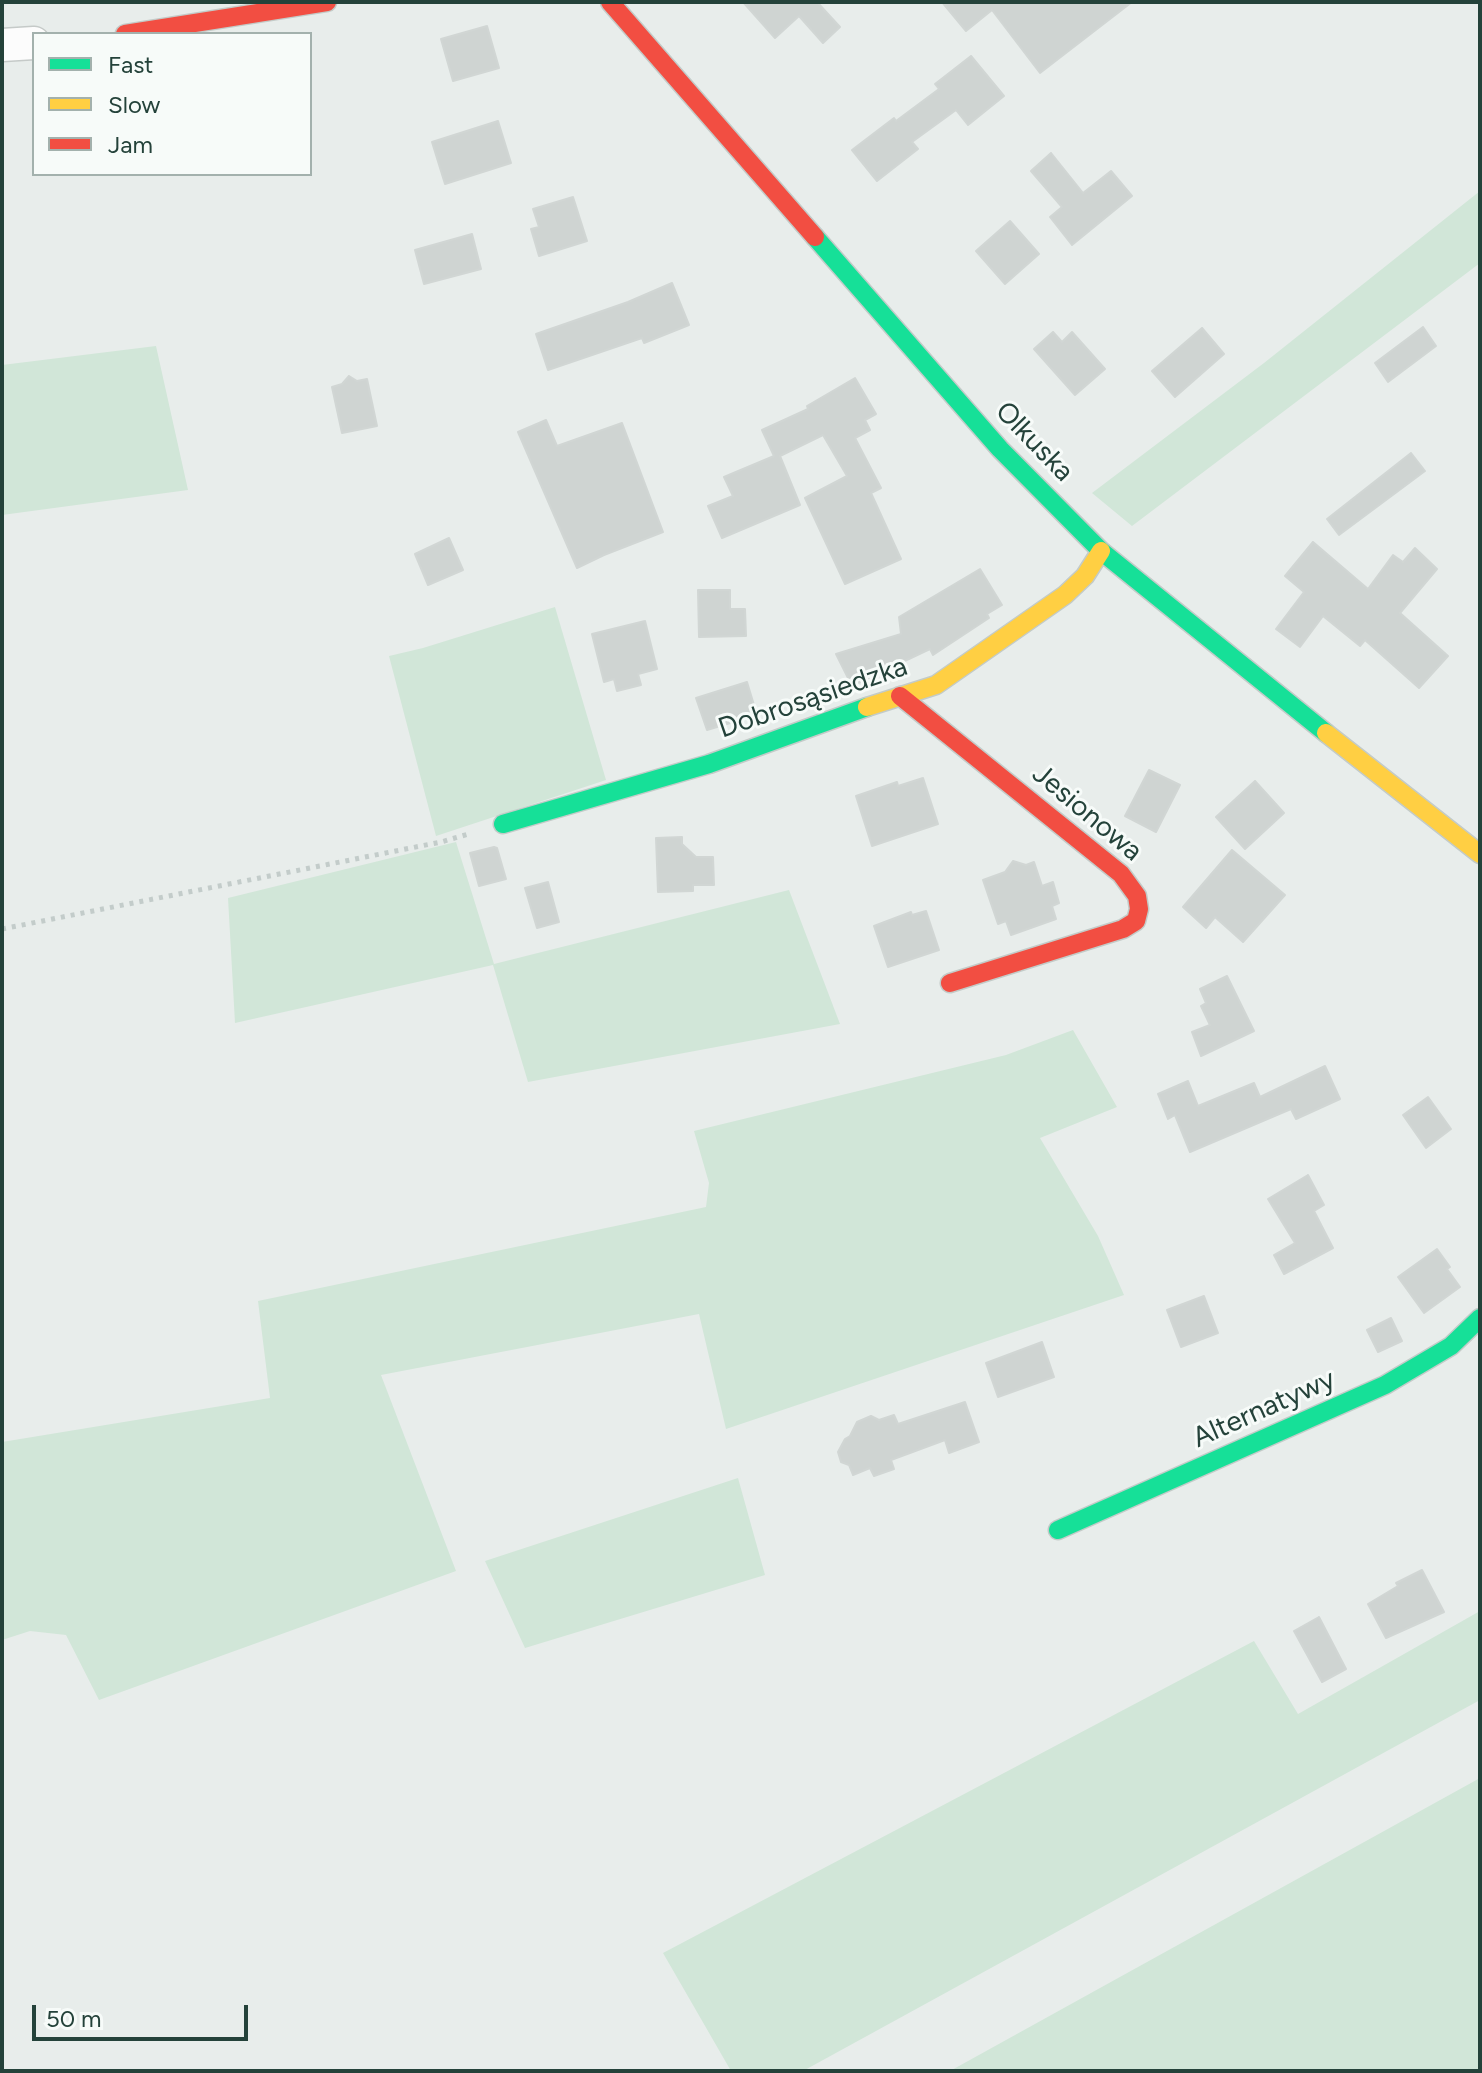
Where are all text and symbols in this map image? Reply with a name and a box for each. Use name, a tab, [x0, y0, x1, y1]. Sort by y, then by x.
legend	[32, 32, 312, 176]
text: Fast	[108, 50, 153, 79]
text: Slow	[108, 90, 160, 119]
text: Jam	[108, 130, 153, 159]
street label: Olkuska	[988, 395, 1080, 489]
street label: Dobrosąsiedzka	[714, 650, 912, 746]
street label: Jesionowa	[1025, 757, 1149, 869]
street label: Alternatywy	[1188, 1363, 1340, 1455]
scale bar	[36, 1989, 252, 2039]
text: 50 m	[46, 2004, 102, 2033]

